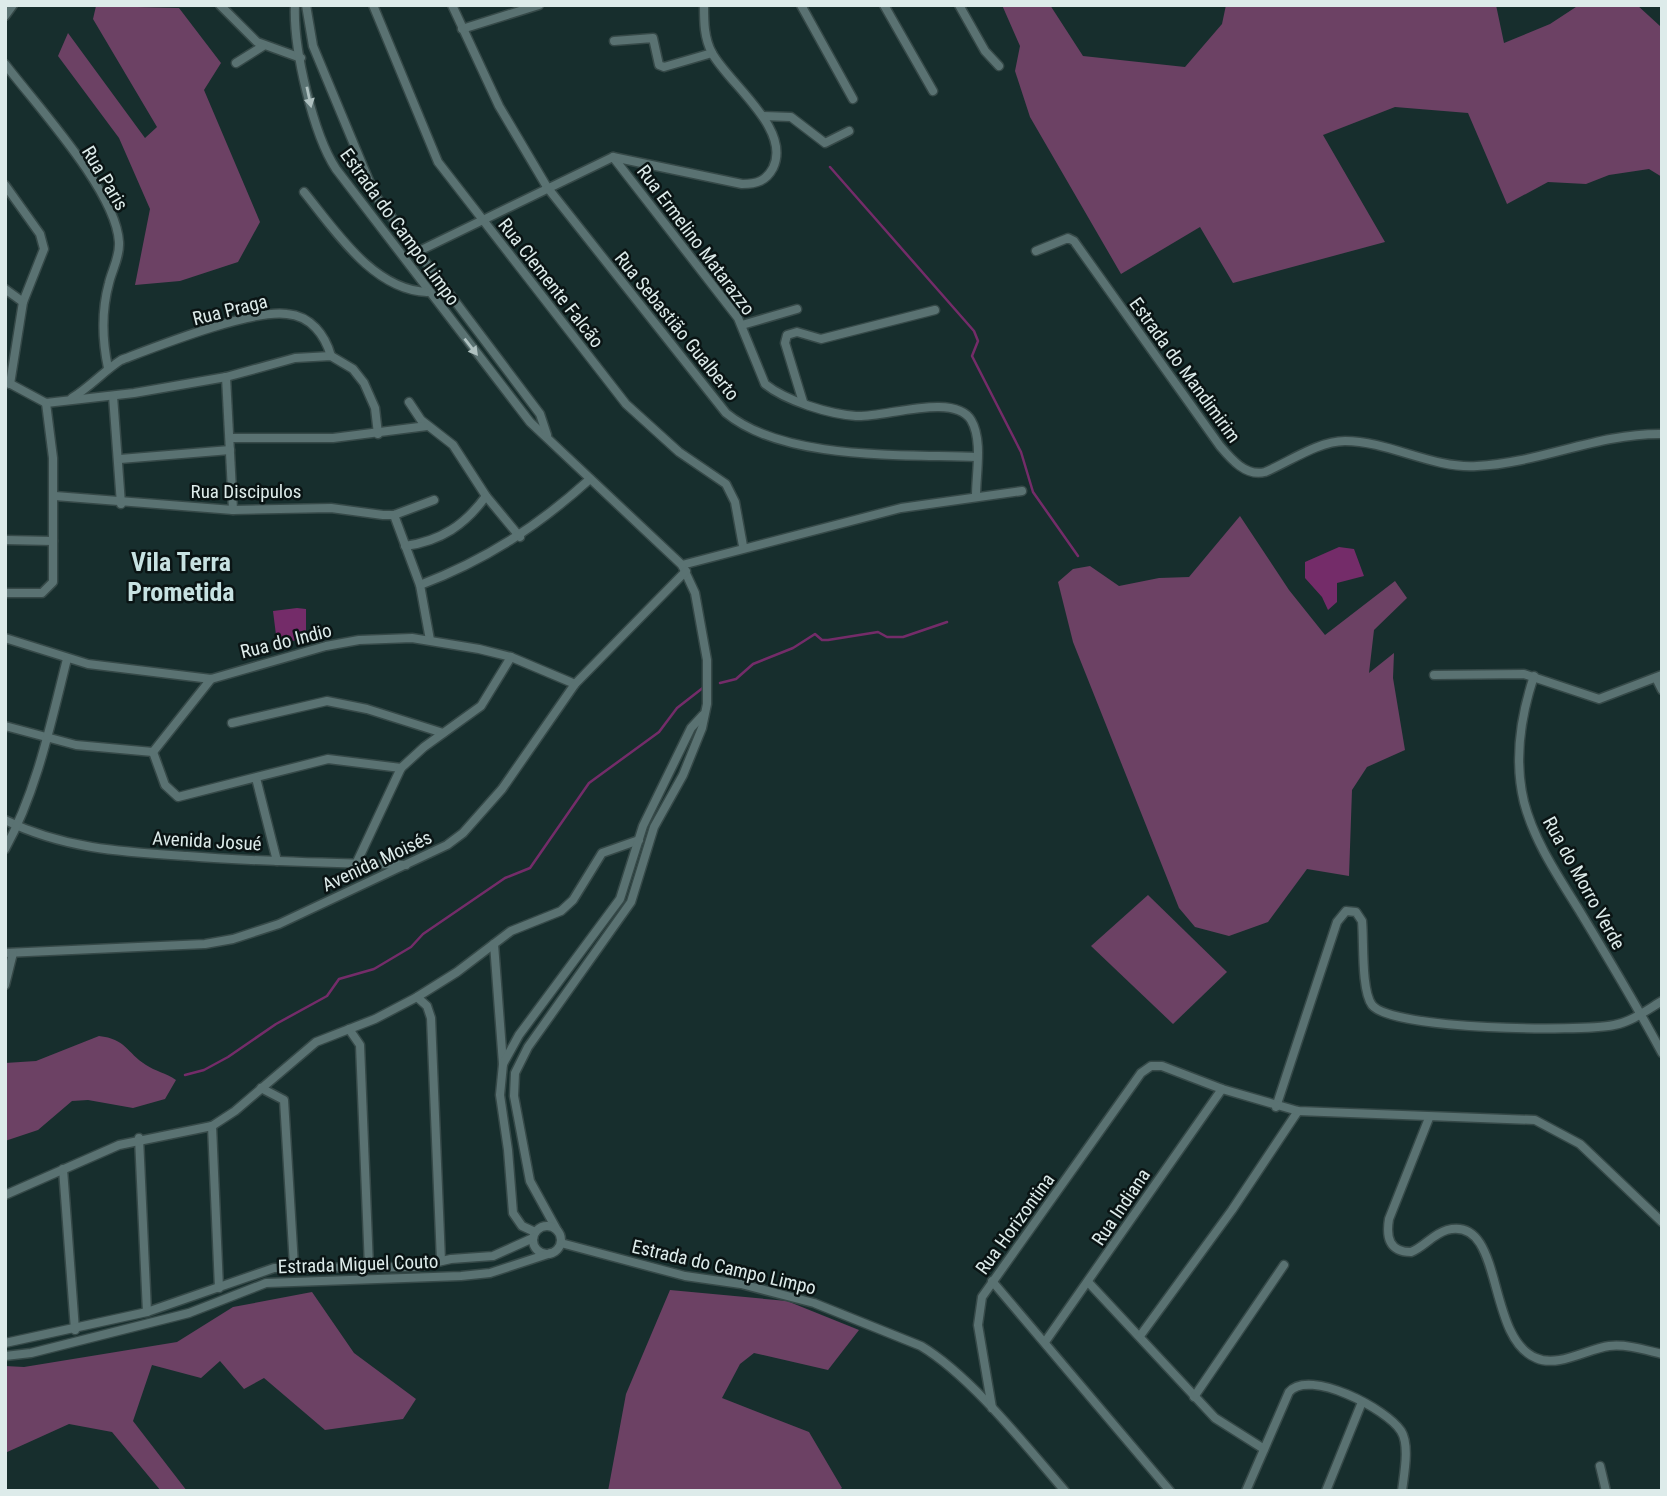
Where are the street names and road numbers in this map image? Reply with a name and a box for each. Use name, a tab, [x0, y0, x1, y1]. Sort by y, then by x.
street label: Rua Paris	[77, 142, 133, 214]
street label: Estrada do Campo Limpo	[335, 144, 465, 310]
street label: Rua Ermelino Matarazzo	[632, 160, 760, 320]
street label: Rua Clemente Falcão	[493, 214, 609, 352]
street label: Rua Sebastião Gualberto	[610, 247, 744, 405]
street label: Rua Praga	[190, 290, 270, 330]
street label: Estrada do Mandimirim	[1125, 293, 1245, 447]
street label: Rua Discipulos	[191, 480, 301, 503]
street label: Rua do Indio	[238, 619, 334, 663]
street label: Rua do Morro Verde	[1538, 813, 1630, 954]
street label: Avenida Moisés	[319, 826, 435, 896]
street label: Avenida Josué	[152, 827, 262, 855]
street label: Rua Indiana	[1087, 1164, 1155, 1250]
street label: Rua Horizontina	[971, 1169, 1059, 1279]
street label: Estrada do Campo Limpo	[630, 1235, 818, 1299]
street label: Estrada Miguel Couto	[277, 1250, 439, 1278]

